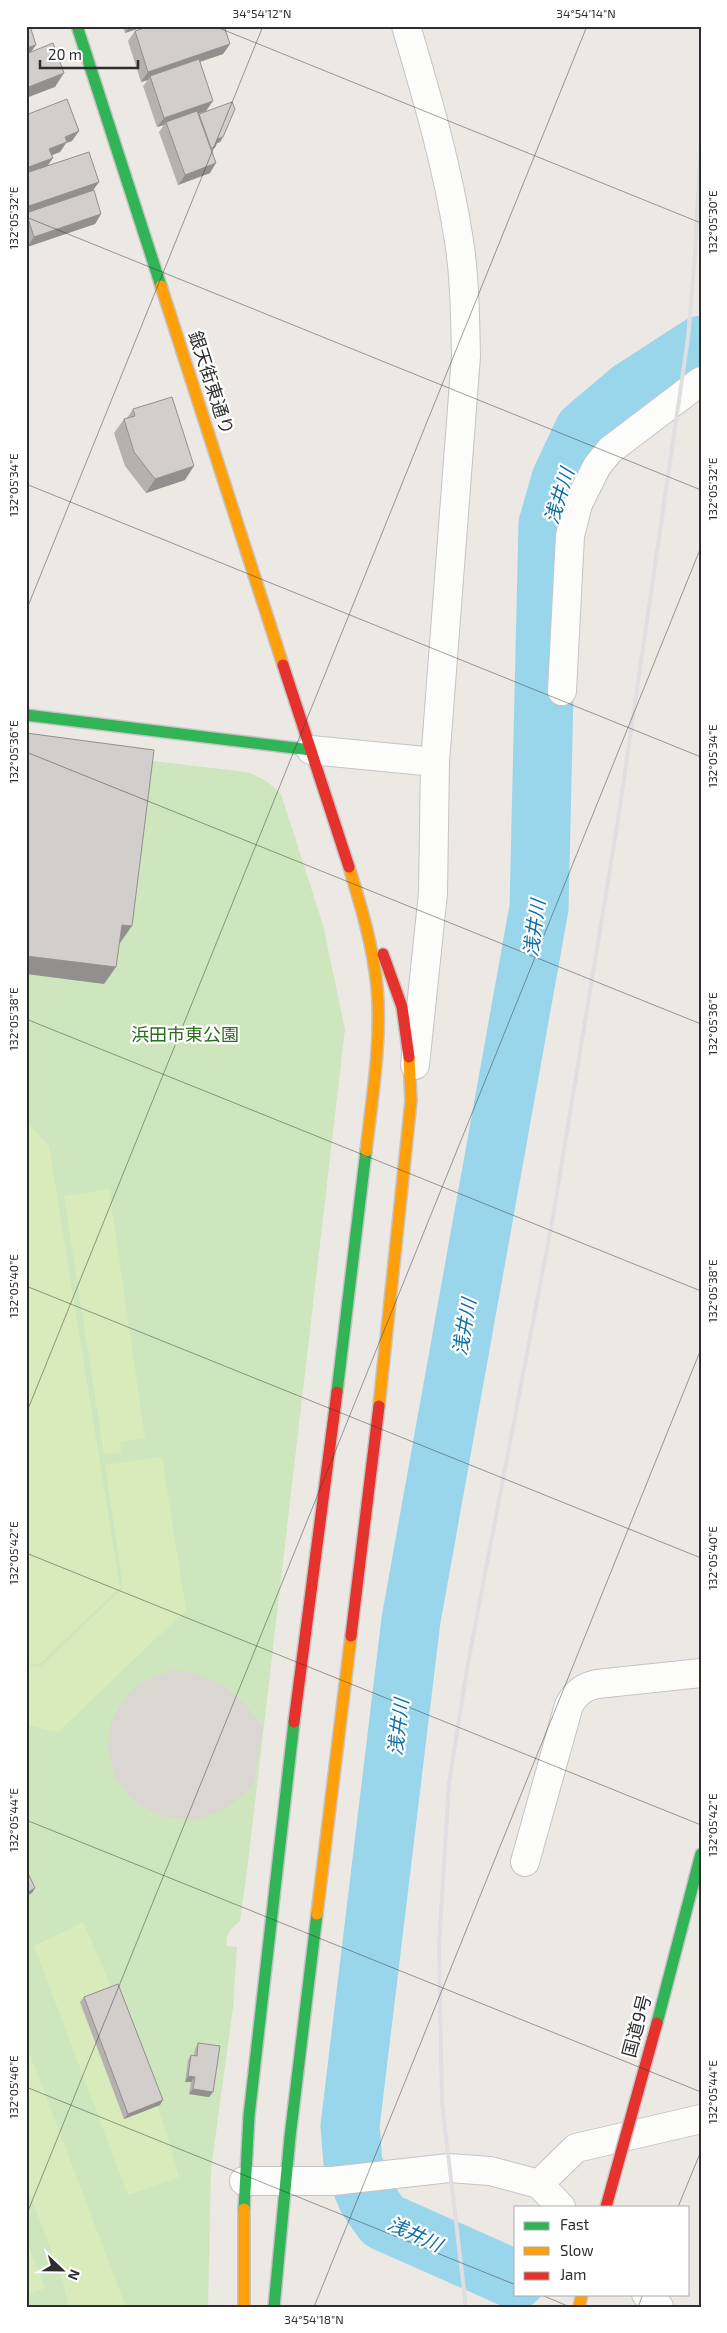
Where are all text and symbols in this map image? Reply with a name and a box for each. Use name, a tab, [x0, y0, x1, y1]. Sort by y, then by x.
text: 34°54'12"N	[233, 6, 291, 20]
text: 34°54'14"N	[556, 6, 616, 20]
scale bar	[40, 38, 138, 70]
text: 20 m	[48, 45, 82, 63]
text: 132°05'32"E	[6, 186, 20, 250]
text: 132°05'30"E	[705, 190, 719, 254]
street label: 銀天街東通り	[185, 328, 239, 437]
text: 132°05'34"E	[6, 453, 20, 517]
text: 132°05'32"E	[705, 457, 719, 521]
water label: 浅井川	[539, 463, 578, 526]
text: 132°05'36"E	[6, 720, 20, 784]
text: 132°05'34"E	[705, 724, 719, 788]
water label: 浅井川	[518, 896, 549, 958]
text: 132°05'38"E	[6, 987, 20, 1051]
text: 132°05'36"E	[705, 992, 719, 1056]
park label: 浜田市東公園	[131, 1023, 239, 1045]
text: 132°05'40"E	[6, 1254, 20, 1318]
text: 132°05'38"E	[705, 1259, 719, 1323]
water label: 浅井川	[447, 1295, 480, 1357]
text: 132°05'42"E	[6, 1521, 20, 1585]
text: 132°05'40"E	[705, 1526, 719, 1590]
water label: 浅井川	[383, 1695, 413, 1757]
text: 132°05'44"E	[6, 1788, 20, 1852]
text: 132°05'42"E	[705, 1793, 719, 1857]
street label: 国道9号	[617, 1992, 655, 2060]
text: 132°05'46"E	[6, 2055, 20, 2119]
text: 132°05'44"E	[705, 2060, 719, 2124]
legend	[514, 2206, 690, 2296]
water label: 浅井川	[385, 2211, 448, 2257]
text: Fast	[560, 2215, 590, 2233]
text: Slow	[560, 2241, 594, 2259]
north arrow	[38, 2246, 88, 2296]
text: Jam	[560, 2265, 586, 2283]
text: N	[65, 2267, 84, 2283]
text: 34°54'18"N	[284, 2312, 344, 2326]

